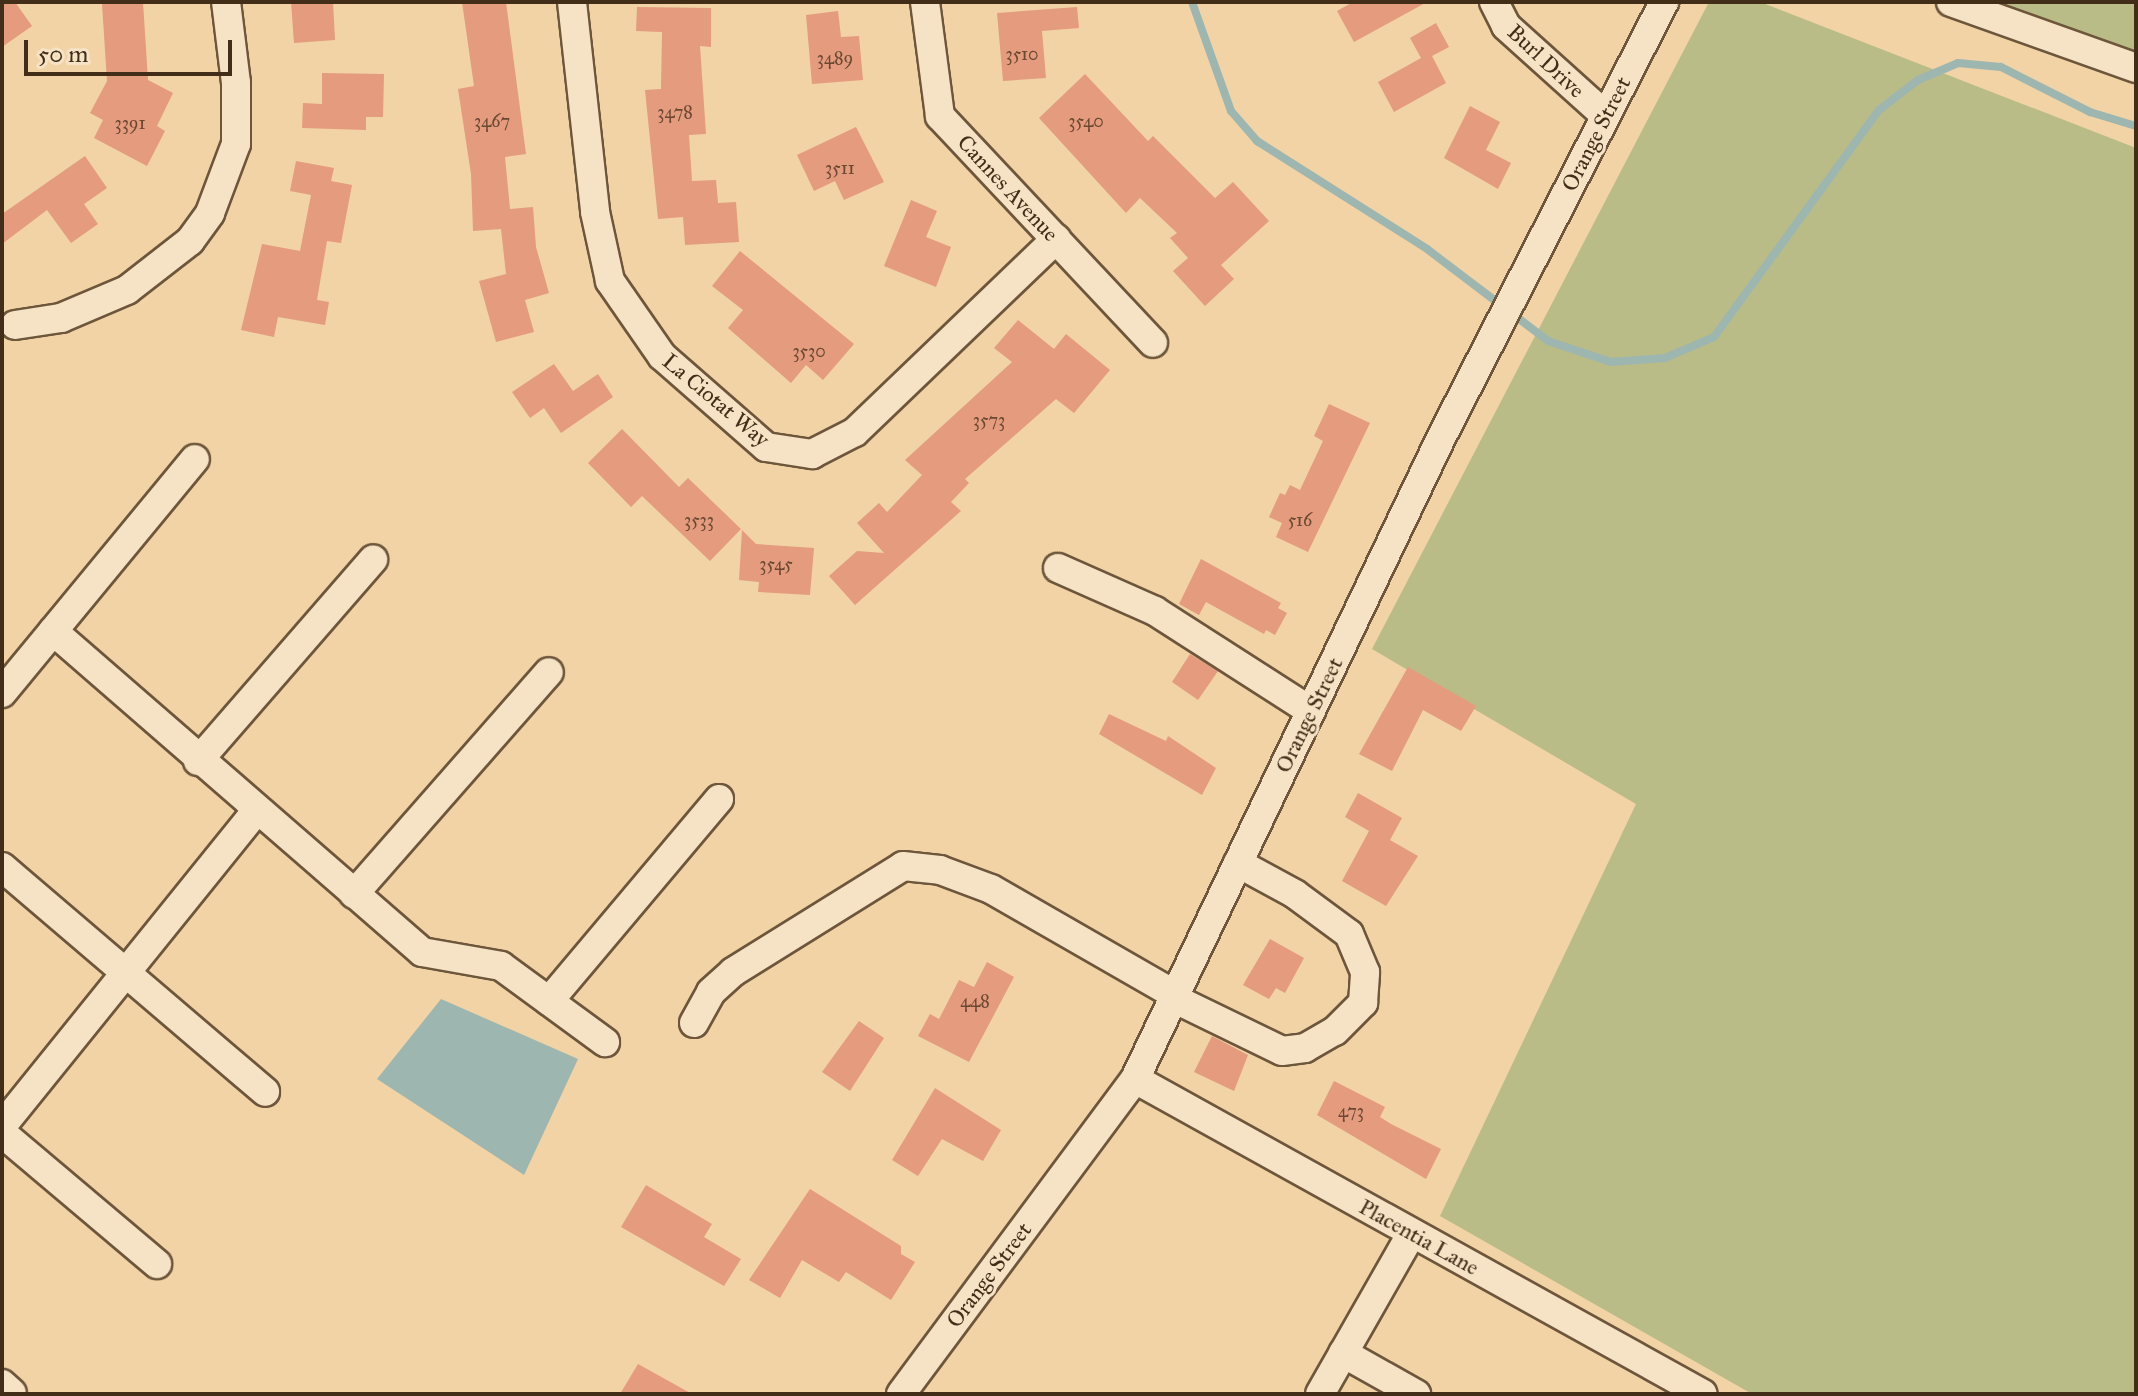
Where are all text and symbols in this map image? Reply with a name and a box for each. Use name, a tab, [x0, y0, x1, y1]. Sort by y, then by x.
street label: Burl Drive	[1502, 19, 1590, 103]
scale bar	[28, 24, 236, 74]
text: 50 m	[38, 39, 88, 69]
house number: 3510	[1005, 43, 1039, 65]
house number: 3489	[817, 47, 853, 69]
street label: Orange Street	[1556, 72, 1636, 196]
house number: 3478	[657, 101, 693, 123]
house number: 3467	[474, 110, 510, 132]
house number: 3540	[1068, 110, 1104, 132]
house number: 3391	[114, 112, 146, 134]
street label: Cannes Avenue	[952, 129, 1064, 247]
house number: 3511	[825, 157, 855, 179]
house number: 3530	[792, 340, 826, 362]
street label: La Ciotat Way	[657, 348, 775, 452]
house number: 3573	[973, 409, 1005, 431]
house number: 3533	[684, 509, 714, 531]
house number: 516	[1288, 509, 1312, 531]
house number: 3545	[759, 553, 793, 575]
street label: Orange Street	[1270, 653, 1348, 777]
house number: 448	[960, 990, 990, 1012]
house number: 473	[1338, 1100, 1364, 1122]
street label: Placentia Lane	[1355, 1193, 1483, 1281]
street label: Orange Street	[941, 1217, 1037, 1333]

